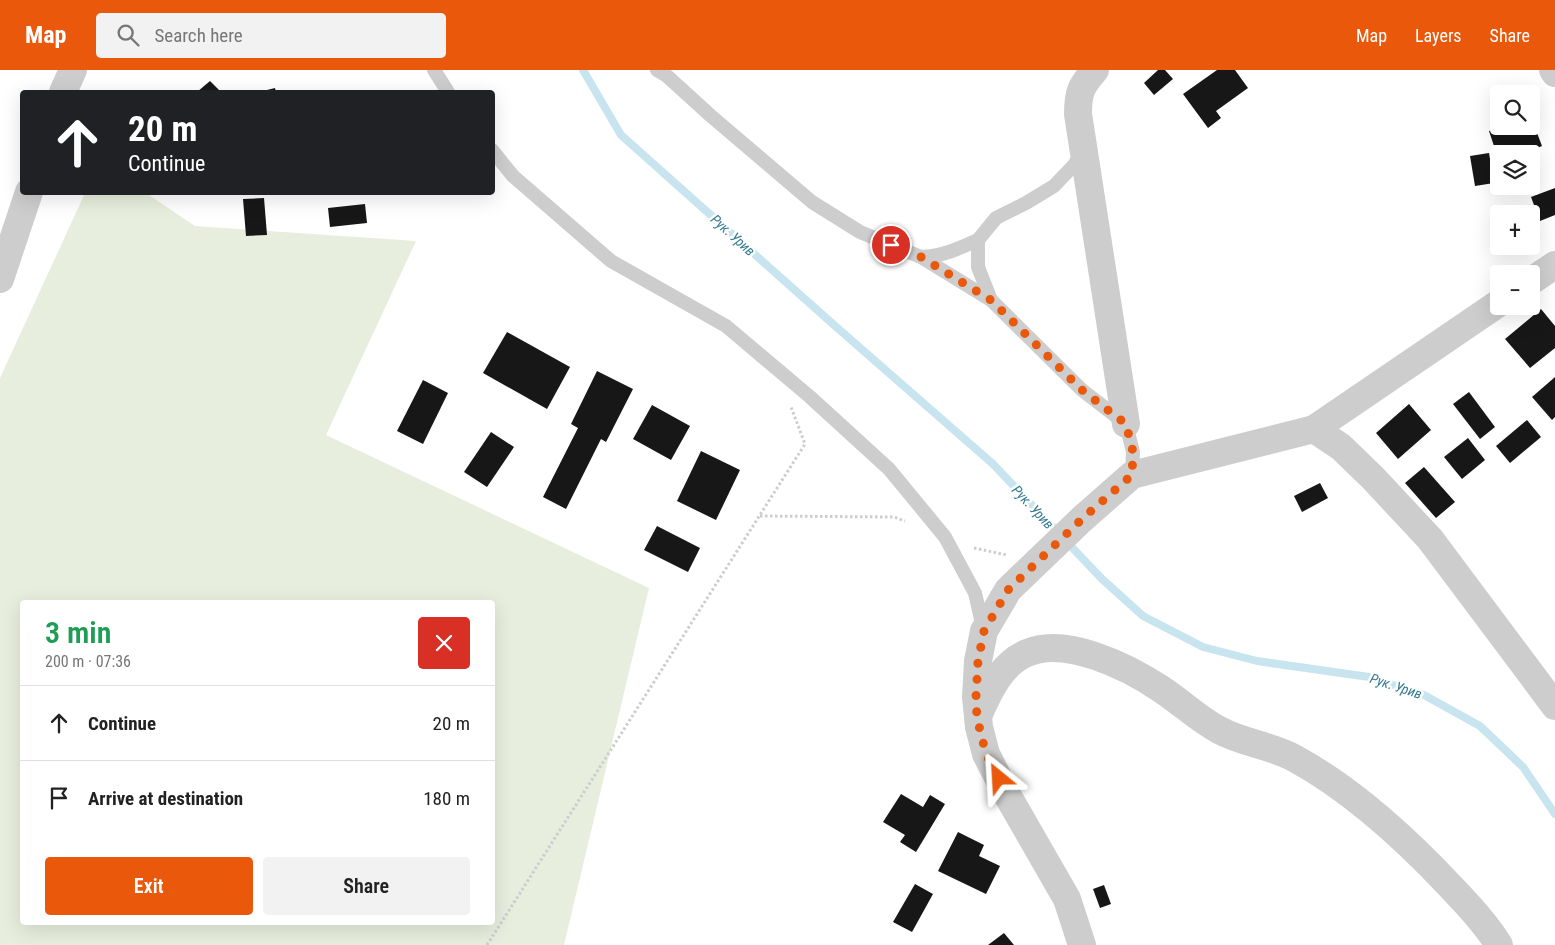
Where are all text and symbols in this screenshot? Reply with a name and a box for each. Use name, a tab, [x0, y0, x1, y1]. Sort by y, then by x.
search box	[96, 13, 446, 58]
text: Map	[25, 21, 66, 49]
icon: search	[114, 21, 142, 49]
text: Search here	[154, 24, 243, 47]
text: Map	[1356, 25, 1387, 46]
text: Layers	[1415, 25, 1462, 46]
text: Share	[1490, 25, 1530, 46]
map controls	[1490, 85, 1540, 315]
button: search	[1490, 85, 1540, 135]
text: 20 m	[128, 109, 197, 150]
icon: ahead	[45, 110, 110, 175]
button: layers	[1490, 145, 1540, 195]
text: Continue	[128, 151, 205, 176]
button: +	[1490, 205, 1540, 255]
water label: Рук. Урив	[708, 211, 758, 259]
pin	[870, 224, 912, 266]
icon: arrive	[877, 231, 905, 259]
button: −	[1490, 265, 1540, 315]
water label: Рук. Урив	[1009, 482, 1057, 532]
text: 3 min	[45, 615, 111, 650]
button: close	[418, 617, 470, 669]
text: 200 m · 07:36	[45, 652, 131, 671]
water label: Рук. Урив	[1368, 670, 1424, 702]
icon: ahead	[45, 709, 73, 737]
text: Continue	[88, 712, 156, 735]
text: 20 m	[433, 712, 470, 735]
position arrow	[972, 751, 1024, 803]
icon: arrive	[45, 784, 73, 812]
text: Arrive at destination	[88, 787, 243, 810]
text: 180 m	[423, 787, 470, 810]
button: Exit	[45, 857, 253, 915]
button: Share	[263, 857, 470, 915]

